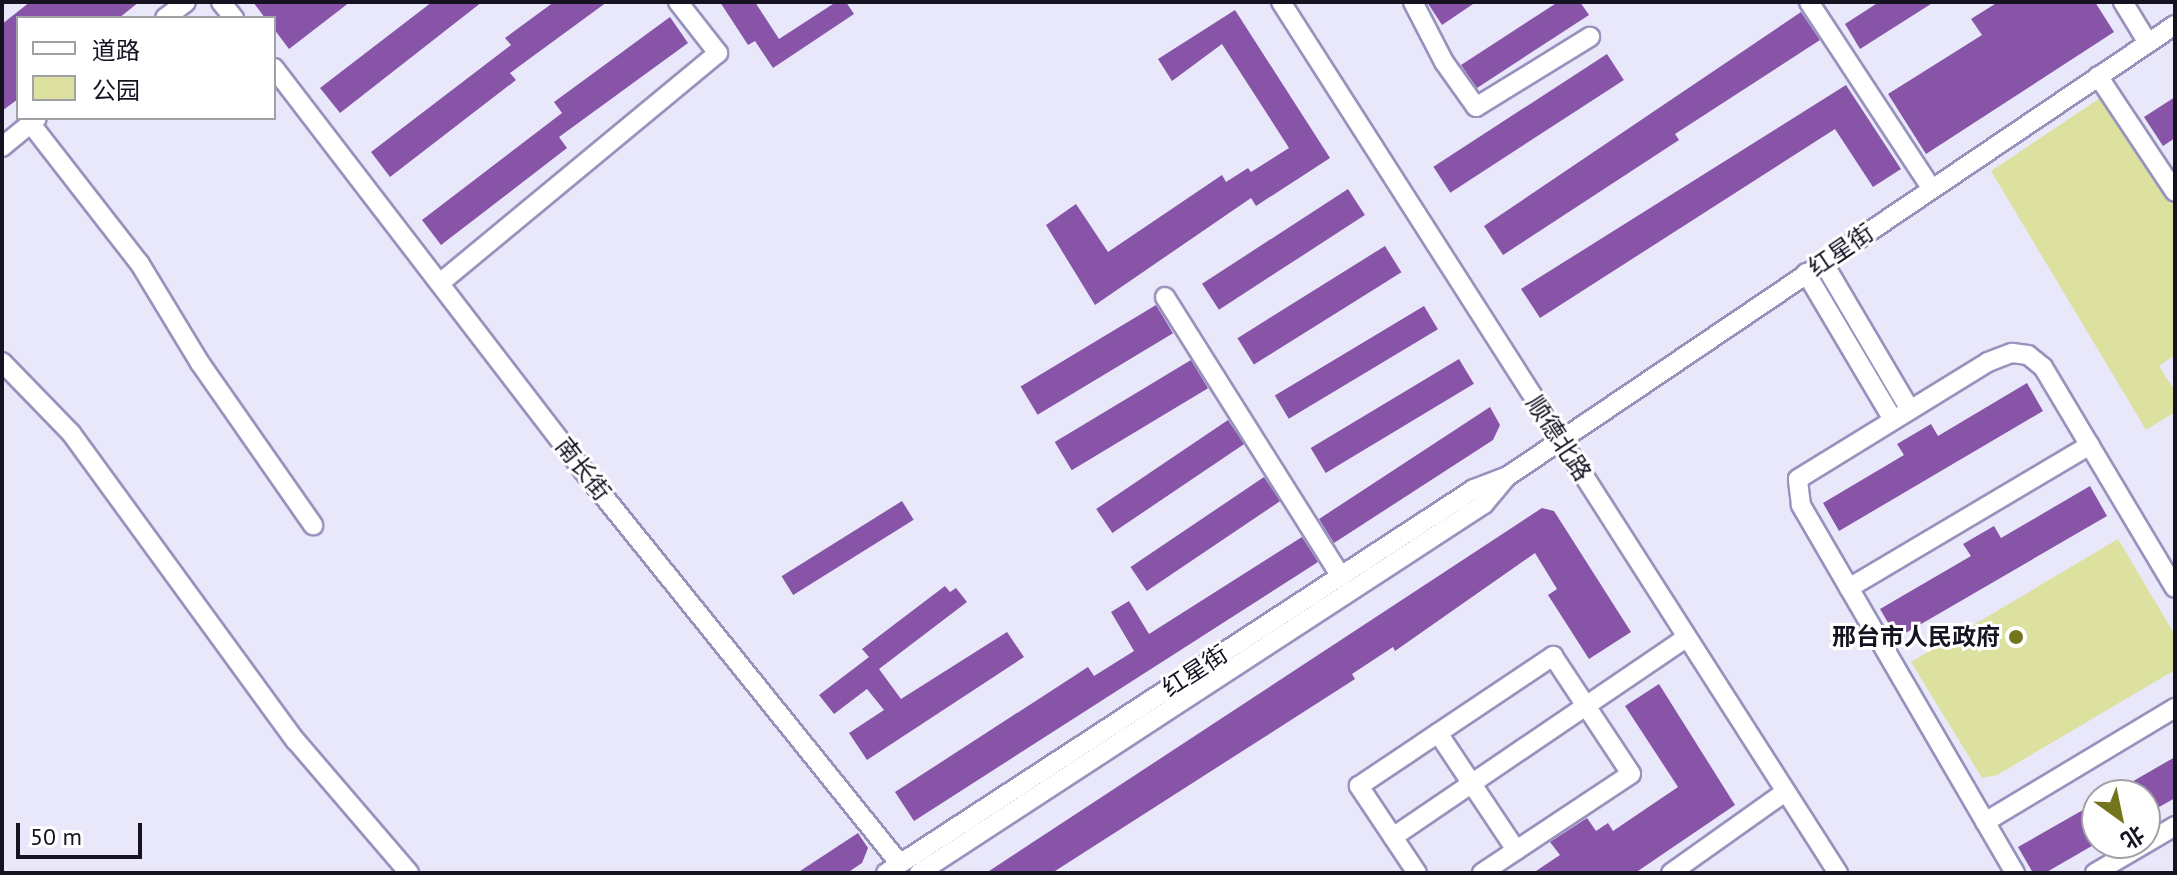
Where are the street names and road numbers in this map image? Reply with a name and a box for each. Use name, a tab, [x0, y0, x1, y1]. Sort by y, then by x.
street label: 红星街	[1803, 218, 1879, 282]
street label: 顺德北路	[1521, 390, 1597, 486]
street label: 南长街	[549, 432, 617, 506]
street label: 红星街	[1157, 639, 1233, 703]

